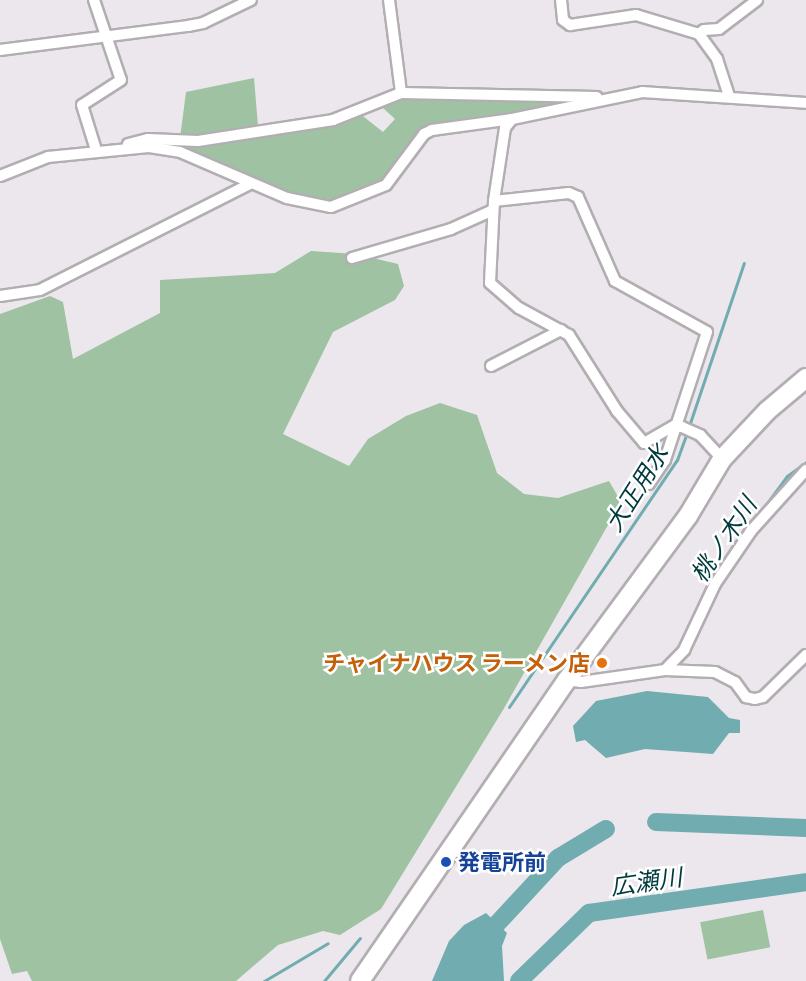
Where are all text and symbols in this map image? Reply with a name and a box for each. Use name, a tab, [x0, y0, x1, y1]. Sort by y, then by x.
water label: 大正用水	[598, 440, 674, 536]
water label: 桃ノ木川	[684, 491, 762, 587]
place label: チャイナハウス ラーメン店	[322, 650, 590, 676]
marker: チャイナハウス ラーメン店	[595, 656, 609, 670]
place label: 発電所前	[458, 849, 546, 875]
marker: 発電所前	[439, 855, 453, 869]
water label: 広瀬川	[608, 862, 684, 900]

